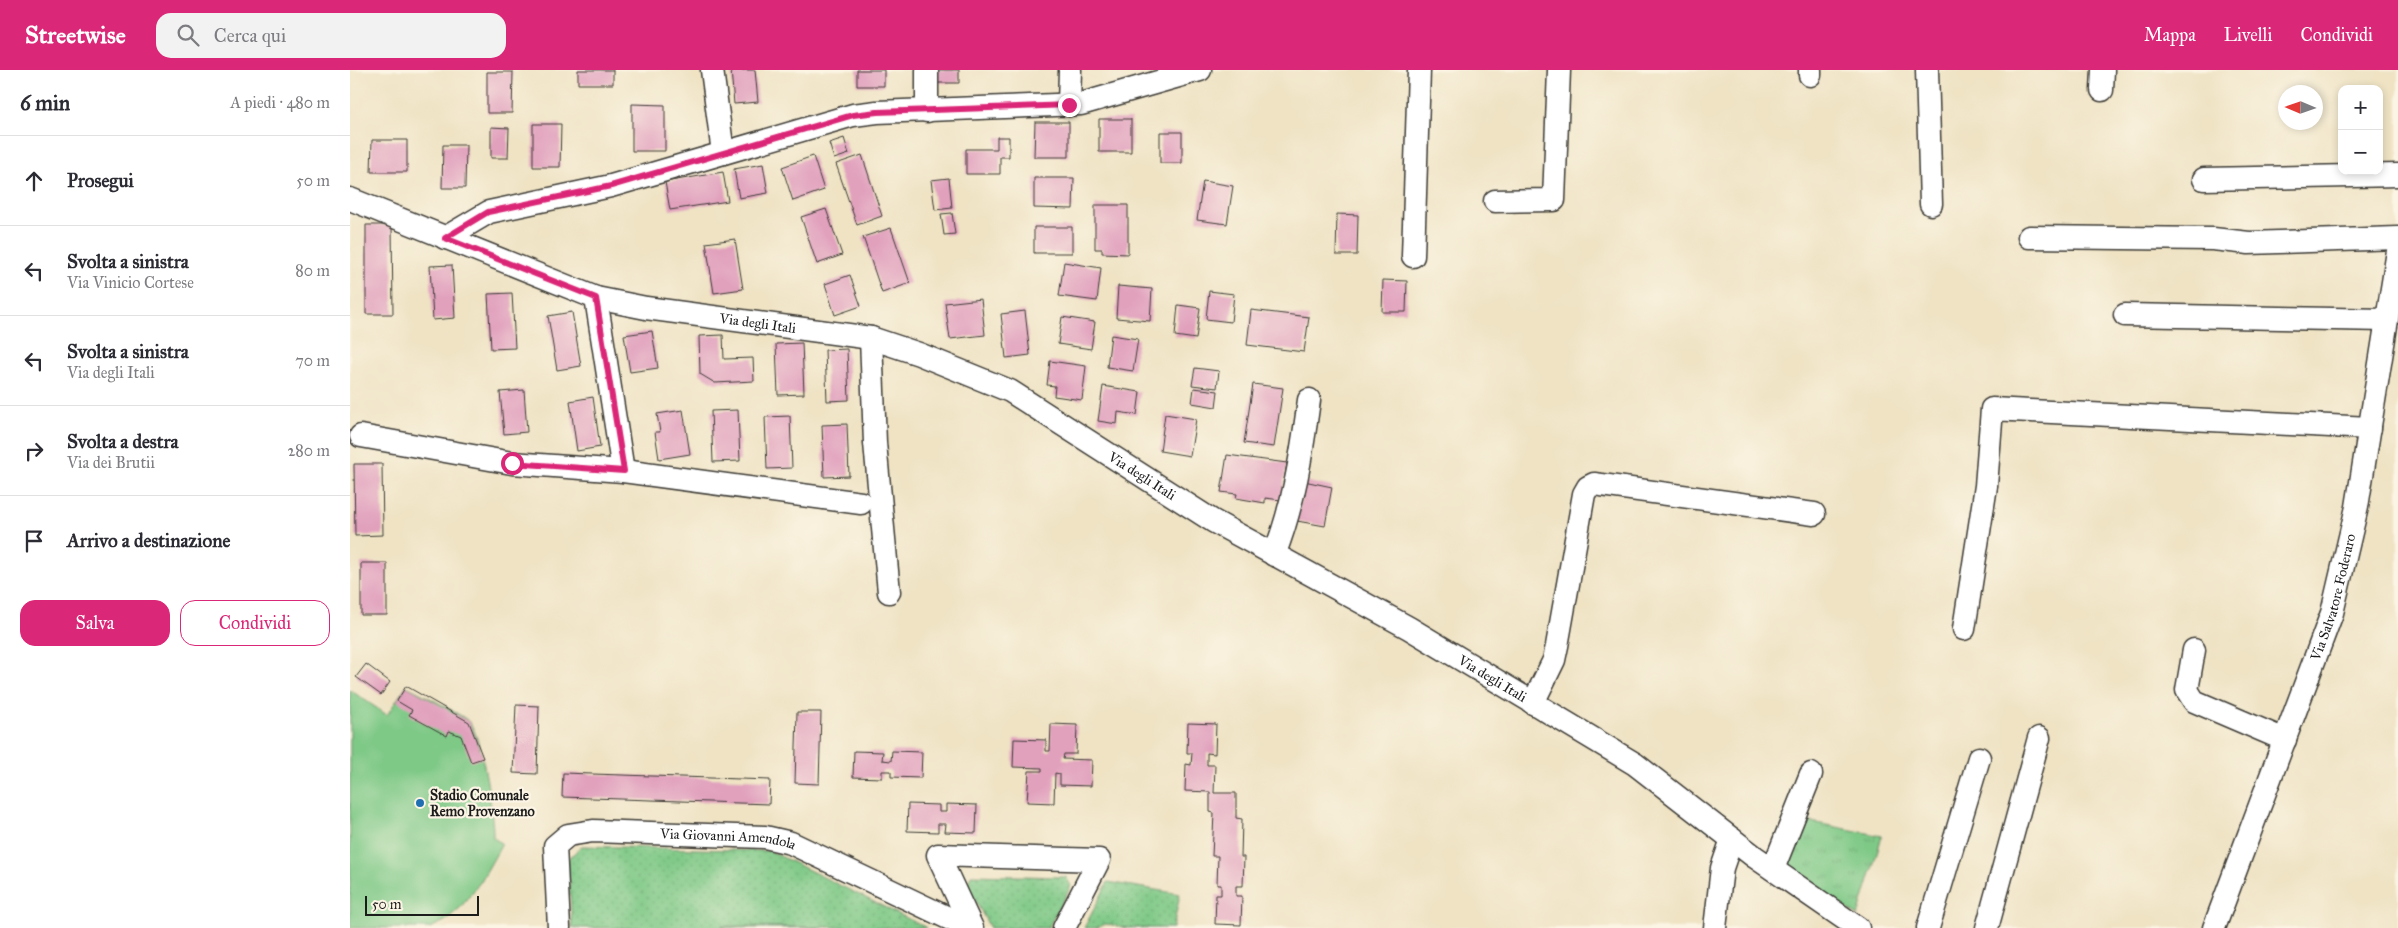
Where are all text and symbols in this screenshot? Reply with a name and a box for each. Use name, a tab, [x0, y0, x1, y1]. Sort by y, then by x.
search box	[156, 13, 506, 58]
text: Streetwise	[25, 20, 126, 50]
icon: search	[174, 21, 202, 49]
text: Cerca qui	[214, 24, 286, 47]
text: Mappa	[2144, 24, 2196, 46]
text: Livelli	[2224, 24, 2272, 46]
text: Condividi	[2300, 24, 2373, 46]
north arrow	[2278, 85, 2323, 130]
map controls	[2338, 85, 2383, 175]
button: +	[2338, 85, 2383, 130]
text: 6 min	[20, 90, 70, 116]
text: A piedi · 480 m	[230, 93, 330, 112]
route end	[1058, 94, 1081, 117]
button: −	[2338, 130, 2383, 175]
icon: ahead	[20, 167, 48, 195]
text: Prosegui	[67, 169, 134, 192]
text: 50 m	[296, 171, 330, 190]
text: Svolta a sinistra	[67, 250, 189, 273]
icon: left	[20, 257, 48, 285]
text: 80 m	[295, 261, 330, 280]
text: Via Vinicio Cortese	[67, 273, 194, 292]
street label: Via degli Itali	[718, 309, 797, 336]
text: Svolta a sinistra	[67, 340, 189, 363]
icon: left	[20, 347, 48, 375]
text: 70 m	[295, 351, 330, 370]
text: Via degli Itali	[67, 363, 155, 382]
text: Svolta a destra	[67, 430, 179, 453]
icon: right	[20, 437, 48, 465]
text: 280 m	[287, 441, 330, 460]
street label: Via degli Itali	[1104, 447, 1179, 504]
route start	[501, 452, 524, 475]
text: Via dei Brutii	[67, 453, 155, 472]
icon: arrive	[20, 527, 48, 555]
text: Arrivo a destinazione	[67, 529, 230, 552]
street label: Via Salvatore Foderaro	[2306, 532, 2359, 664]
button: Salva	[20, 600, 170, 646]
button: Condividi	[180, 600, 330, 646]
street label: Via degli Itali	[1455, 651, 1530, 706]
place label: Stadio Comunale Remo Provenzano	[430, 787, 535, 820]
marker: Stadio Comunale Remo Provenzano	[414, 797, 426, 809]
street label: Via Giovanni Amendola	[659, 825, 799, 853]
scale bar	[365, 893, 479, 916]
text: 50 m	[372, 896, 401, 913]

